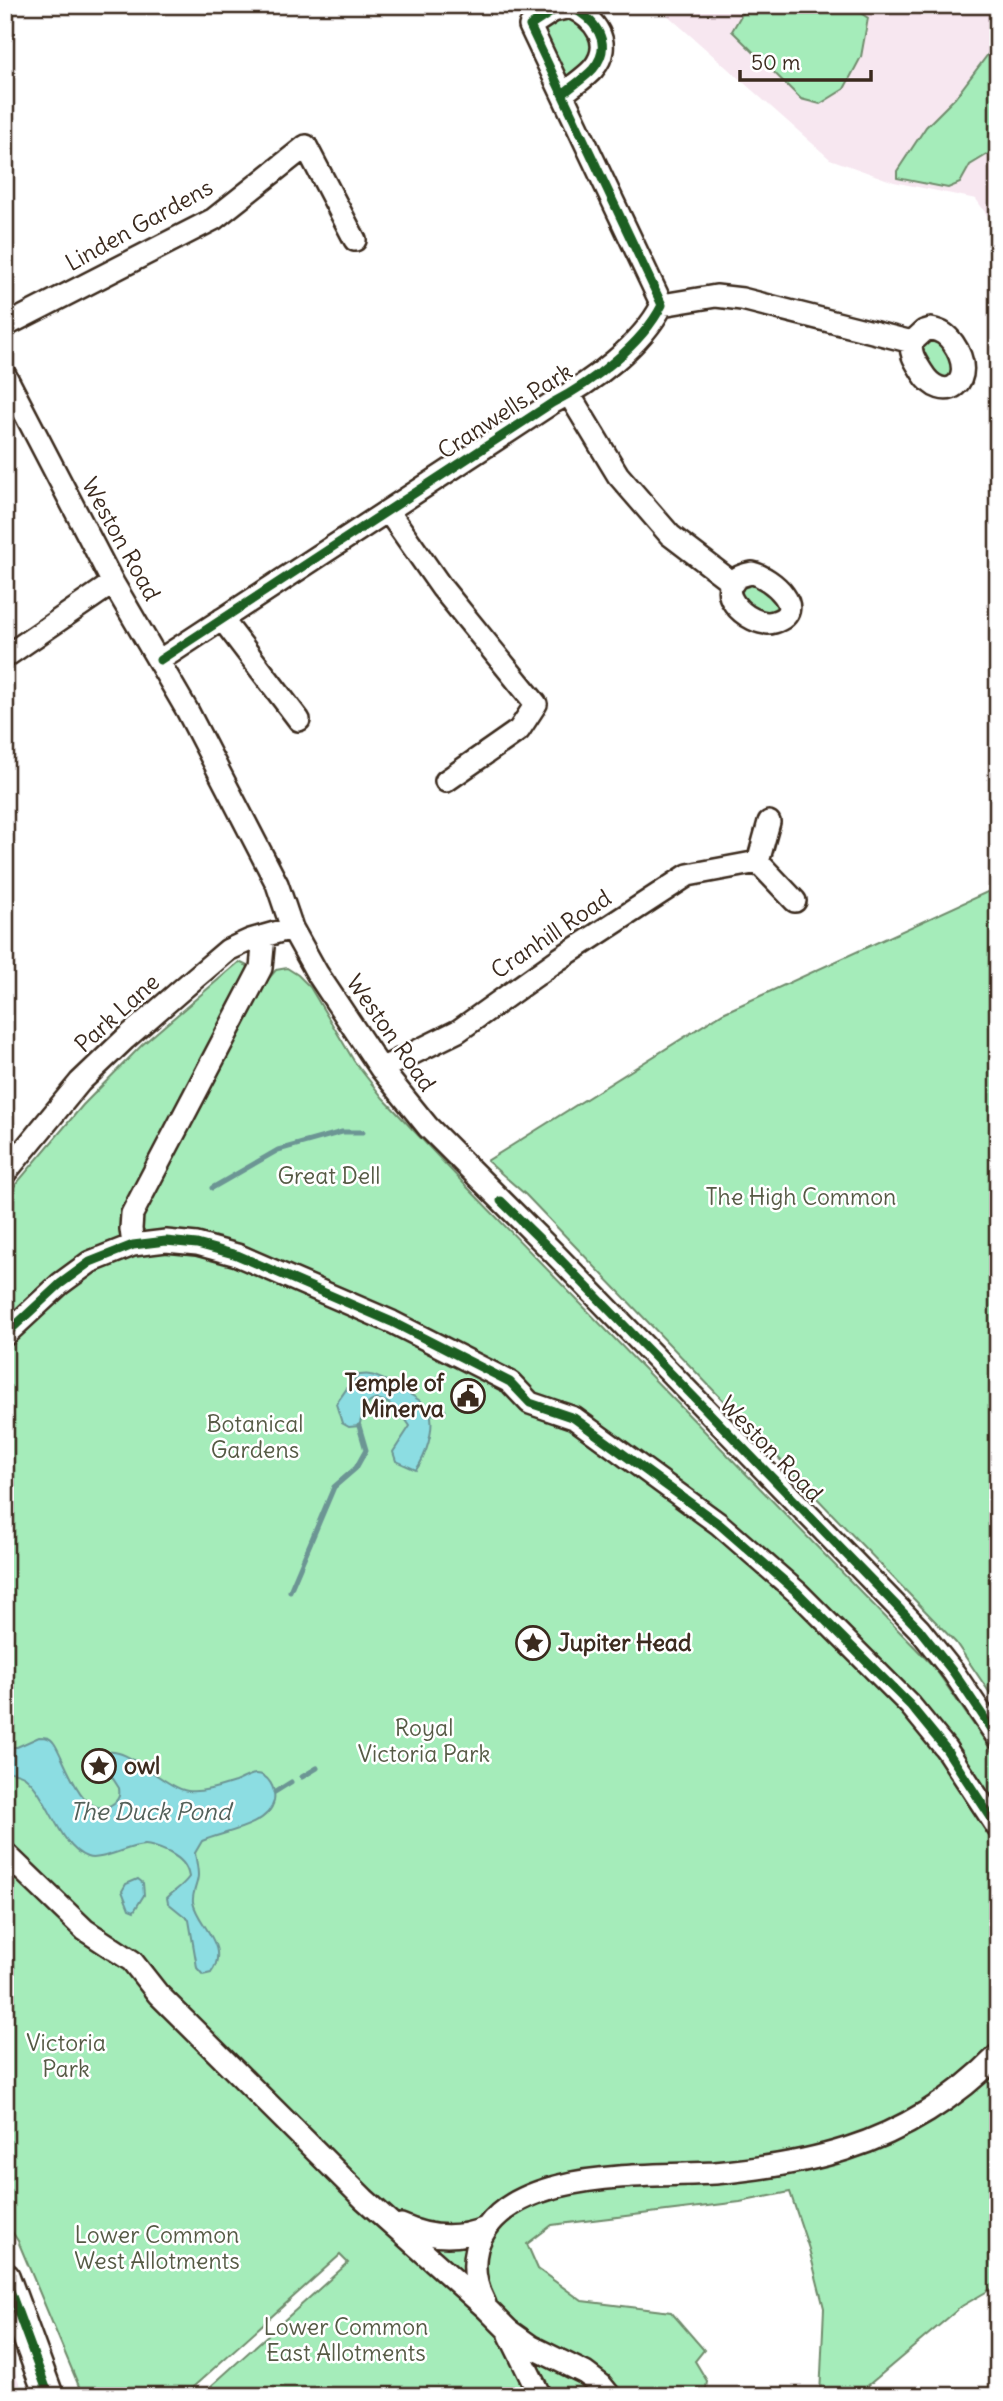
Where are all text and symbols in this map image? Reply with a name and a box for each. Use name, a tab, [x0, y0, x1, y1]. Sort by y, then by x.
scale bar	[740, 38, 872, 82]
text: 50 m	[751, 49, 800, 76]
street label: Linden Gardens	[60, 172, 218, 277]
street label: Cranwells Park	[432, 356, 577, 465]
street label: Weston Road	[76, 472, 167, 605]
street label: Cranhill Road	[485, 883, 616, 984]
street label: Park Lane	[68, 967, 165, 1058]
street label: Weston Road	[340, 969, 442, 1097]
park label: Great Dell	[277, 1161, 381, 1190]
park label: The High Common	[706, 1182, 896, 1211]
place label: Temple of Minerva	[345, 1368, 445, 1423]
public building icon: Temple of Minerva	[449, 1377, 487, 1415]
street label: Weston Road	[714, 1390, 829, 1508]
park label: Botanical Gardens	[207, 1409, 304, 1464]
place icon: Jupiter Head	[514, 1624, 552, 1662]
place label: Jupiter Head	[558, 1628, 692, 1657]
park label: Royal Victoria Park	[358, 1713, 490, 1768]
place icon: owl	[80, 1747, 118, 1785]
place label: owl	[124, 1751, 160, 1780]
water label: The Duck Pond	[69, 1796, 234, 1826]
park label: Victoria Park	[26, 2028, 106, 2083]
park label: Lower Common West Allotments	[74, 2220, 240, 2275]
park label: Lower Common East Allotments	[264, 2312, 428, 2367]

